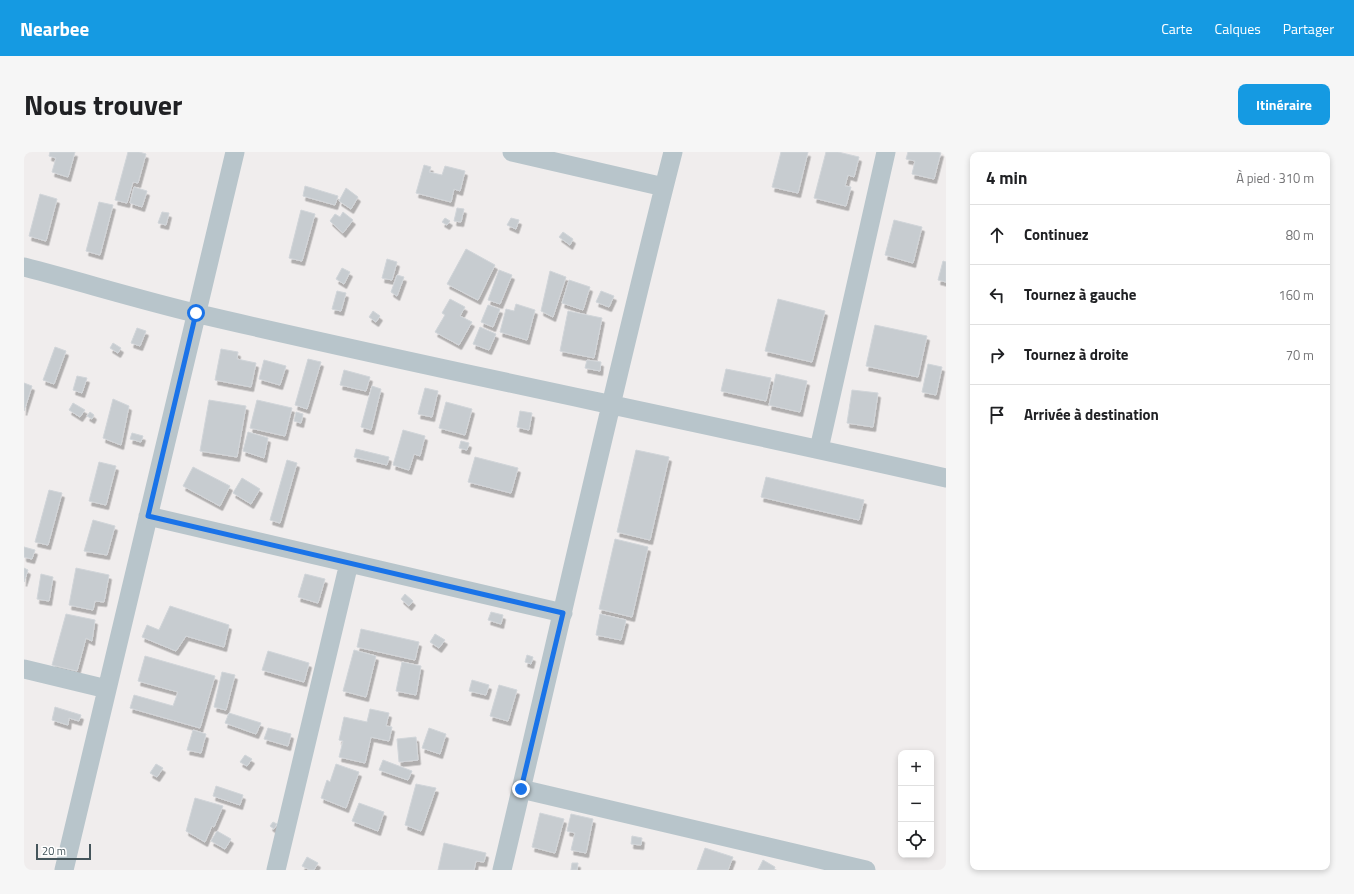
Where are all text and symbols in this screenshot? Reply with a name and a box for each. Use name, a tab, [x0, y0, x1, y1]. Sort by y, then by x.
text: Nearbee	[20, 14, 89, 43]
text: Carte	[1161, 18, 1193, 39]
text: Calques	[1215, 18, 1261, 39]
text: Partager	[1283, 18, 1334, 39]
text: Nous trouver	[24, 83, 182, 126]
button: Itinéraire	[1238, 84, 1330, 125]
text: 4 min	[986, 165, 1027, 191]
text: À pied · 310 m	[1236, 168, 1314, 188]
text: Continuez	[1024, 223, 1089, 246]
icon: ahead	[986, 224, 1008, 246]
text: 80 m	[1286, 225, 1314, 245]
text: Tournez à gauche	[1024, 283, 1136, 306]
icon: left	[986, 284, 1008, 306]
text: 160 m	[1278, 285, 1314, 305]
route start	[187, 304, 205, 322]
text: Tournez à droite	[1024, 343, 1129, 366]
icon: right	[986, 344, 1008, 366]
text: 70 m	[1286, 345, 1314, 365]
text: Arrivée à destination	[1024, 403, 1159, 426]
icon: arrive	[986, 404, 1008, 426]
map controls	[898, 750, 934, 858]
button: +	[898, 750, 934, 786]
route end	[512, 780, 530, 798]
button: −	[898, 786, 934, 822]
button: locate	[898, 822, 934, 858]
scale bar	[36, 842, 91, 861]
text: 20 m	[42, 843, 66, 859]

